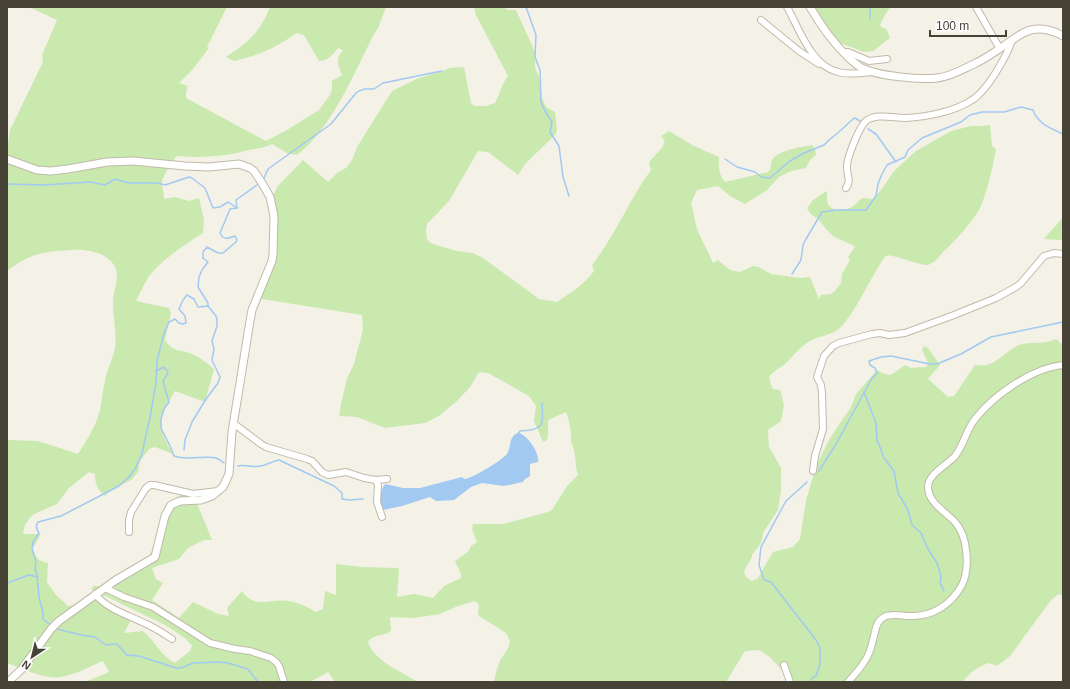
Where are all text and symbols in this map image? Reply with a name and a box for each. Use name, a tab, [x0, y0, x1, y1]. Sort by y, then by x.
scale bar	[930, 12, 1006, 38]
text: 100 m	[936, 19, 969, 33]
north arrow	[12, 637, 52, 677]
text: N	[20, 658, 33, 672]

